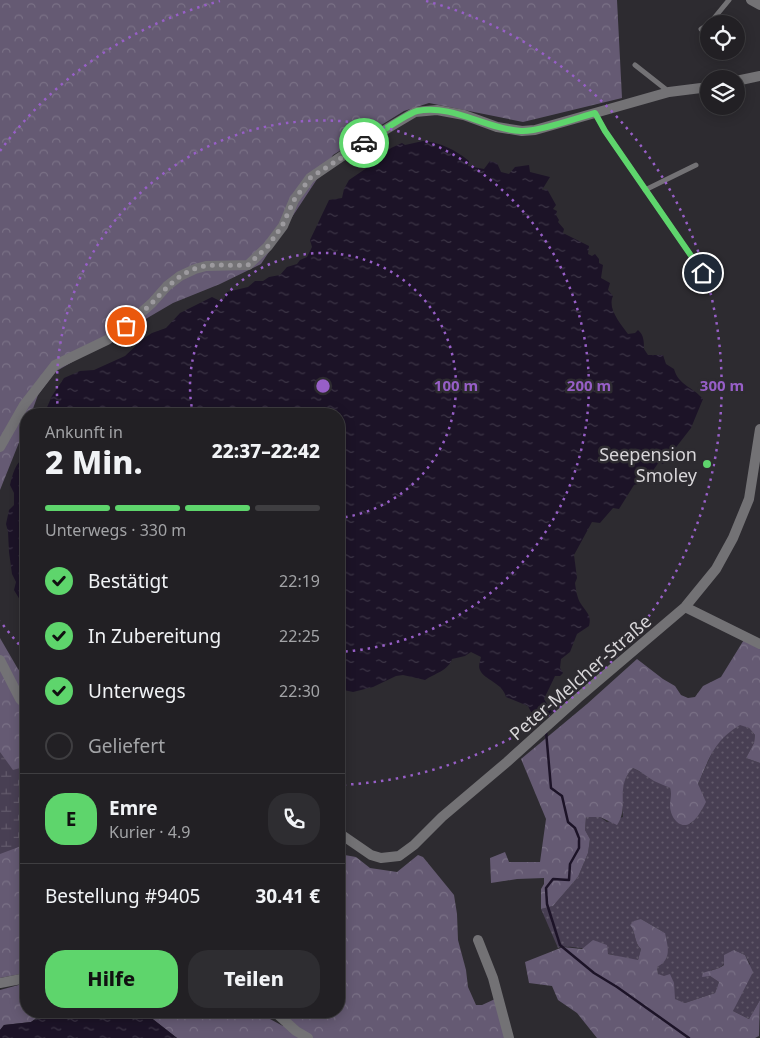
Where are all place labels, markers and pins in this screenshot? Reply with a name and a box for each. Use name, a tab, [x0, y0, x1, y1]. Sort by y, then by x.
pin	[682, 252, 724, 294]
pin	[105, 305, 147, 347]
centre of rings	[314, 377, 332, 395]
place label: Seepension Smoley	[599, 442, 698, 487]
marker: Seepension Smoley	[701, 458, 713, 470]

